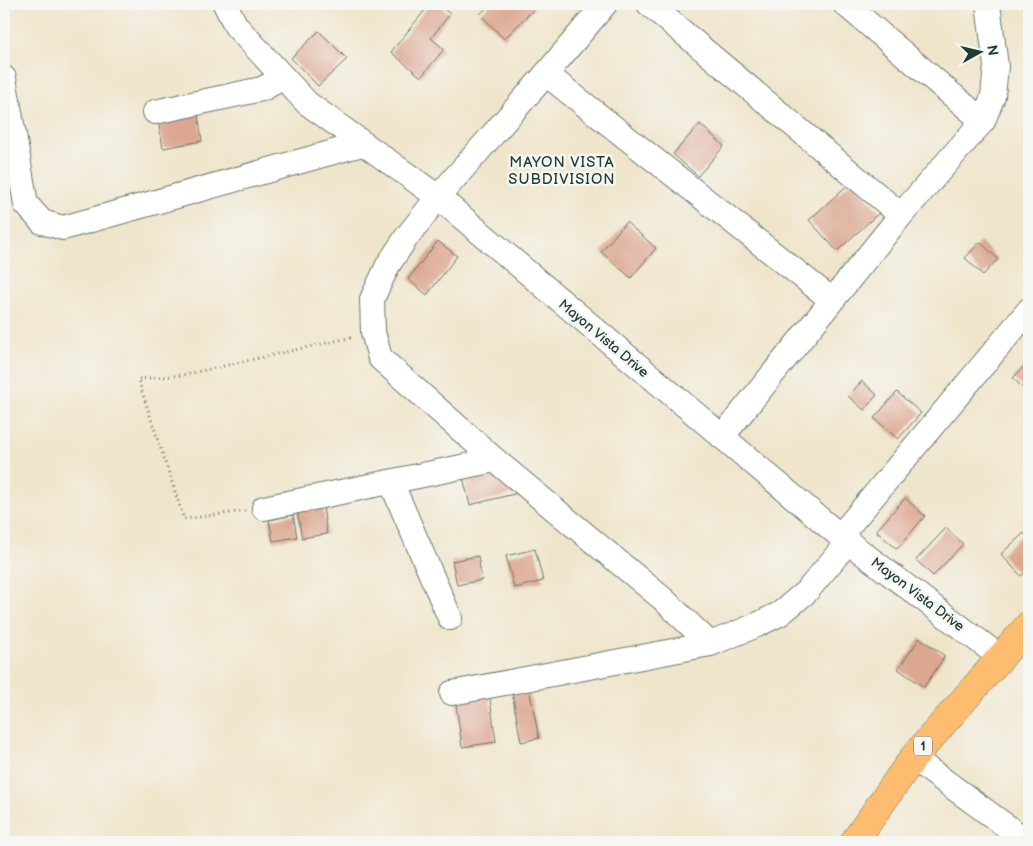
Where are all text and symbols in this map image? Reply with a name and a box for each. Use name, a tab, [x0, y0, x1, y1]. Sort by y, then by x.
north arrow	[956, 28, 1006, 78]
text: N	[983, 44, 1002, 57]
district label: MAYON VISTA SUBDIVISION	[508, 153, 616, 189]
street label: Mayon Vista Drive	[555, 296, 652, 381]
street label: Mayon Vista Drive	[868, 554, 968, 635]
road number: 1	[914, 736, 932, 756]

